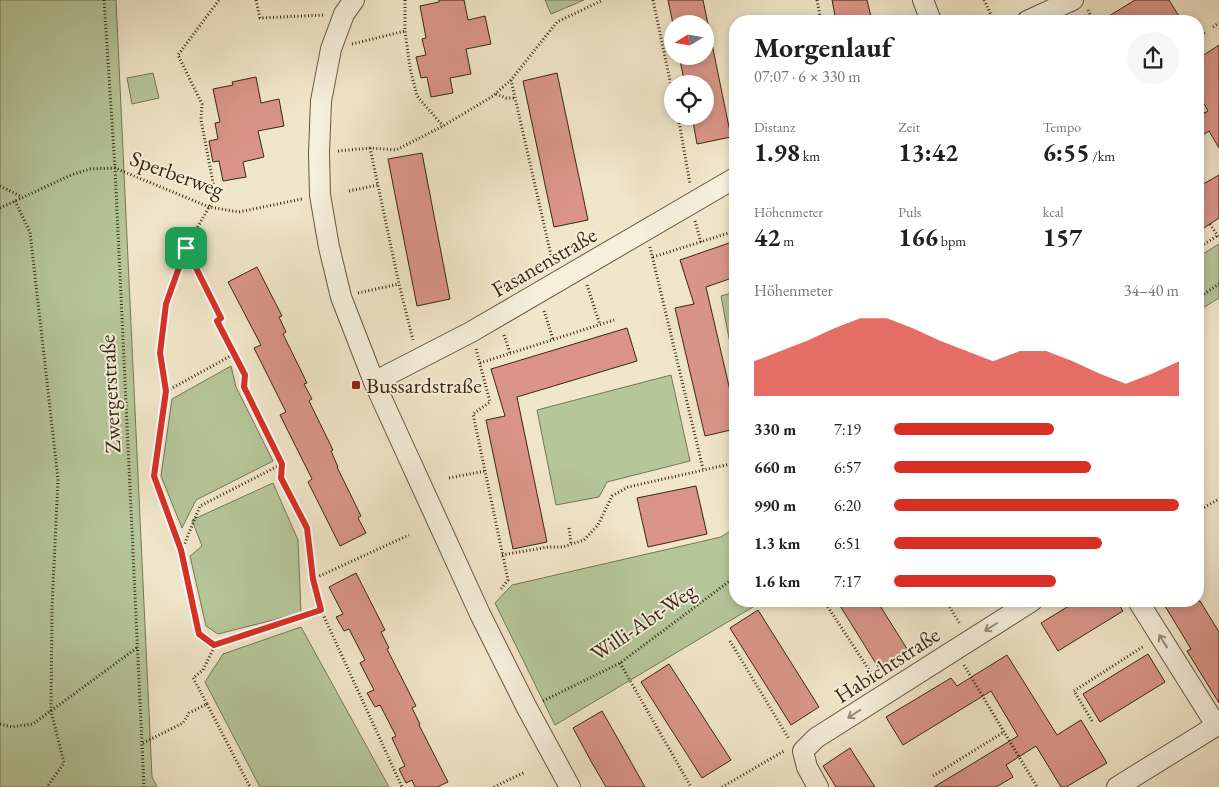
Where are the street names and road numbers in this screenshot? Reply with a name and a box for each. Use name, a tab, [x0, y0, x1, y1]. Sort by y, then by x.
street label: Sperberweg	[126, 144, 228, 204]
street label: Fasanenstraße	[486, 220, 602, 304]
street label: Zwergerstraße	[92, 333, 128, 454]
street label: Willi-Abt-Weg	[585, 576, 702, 668]
street label: Habichtstraße	[829, 620, 946, 710]

